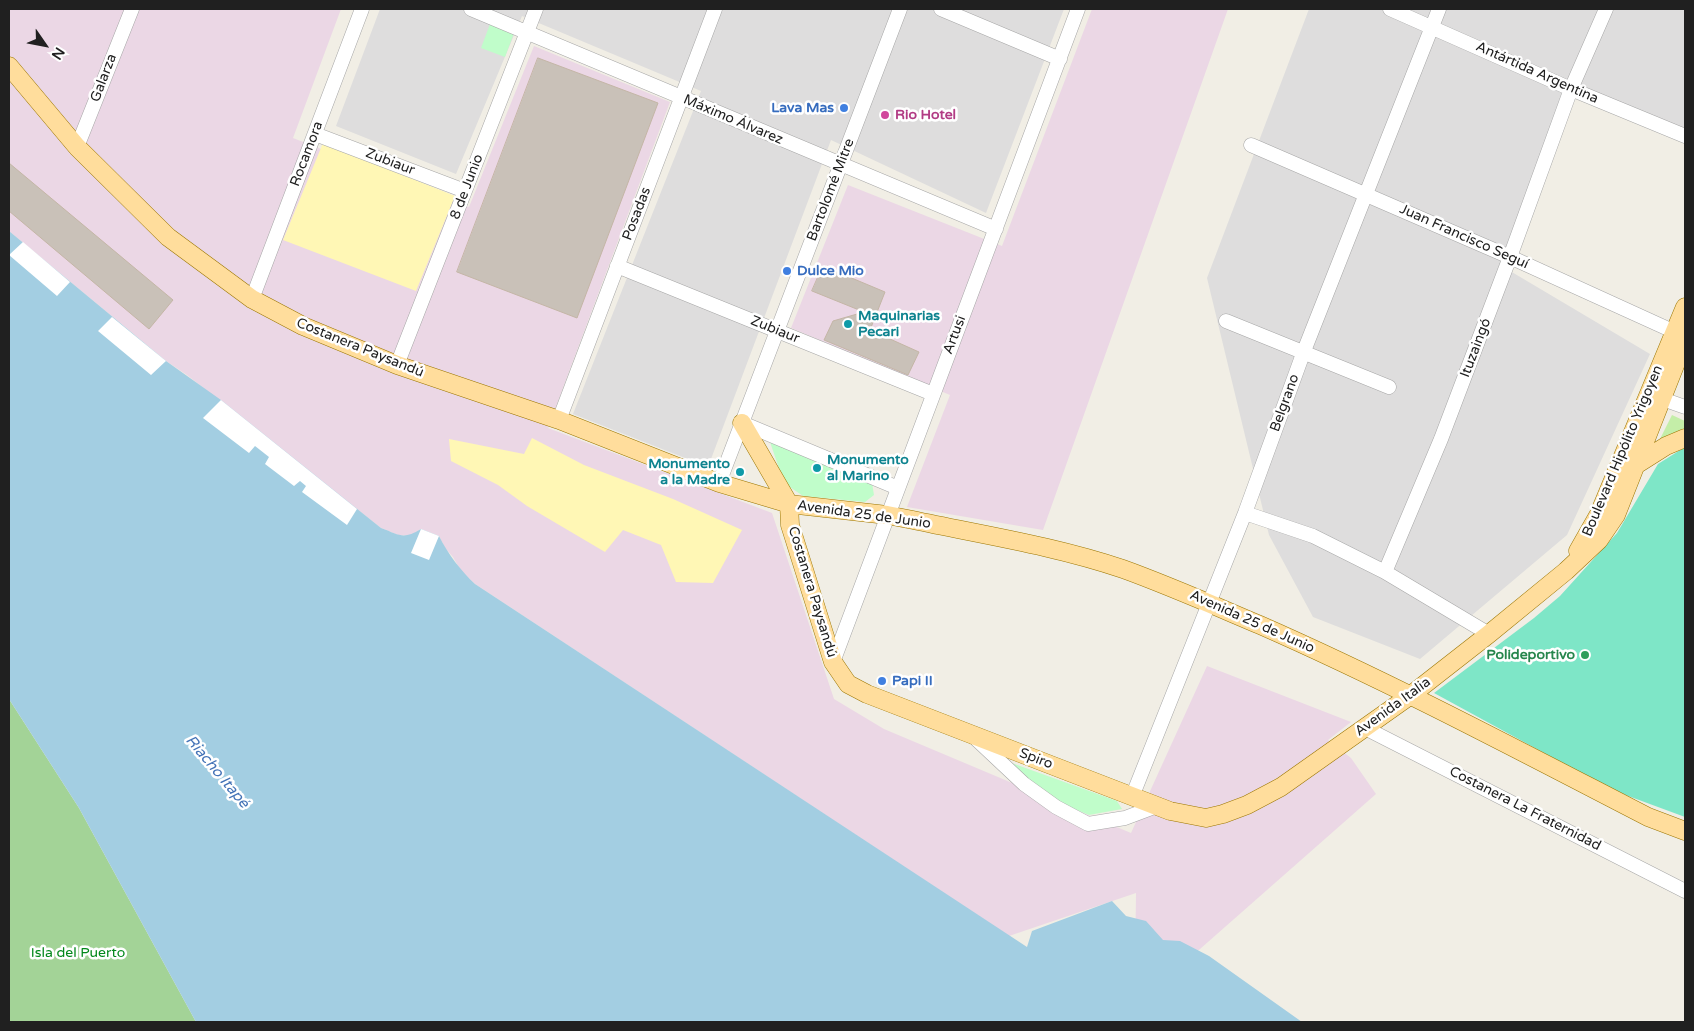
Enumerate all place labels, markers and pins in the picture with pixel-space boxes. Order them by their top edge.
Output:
place label: Lava Mas [771,100,834,116]
marker: Lava Mas [838,102,850,114]
place label: Rio Hotel [895,107,956,123]
marker: Rio Hotel [879,109,891,121]
place label: Dulce Mio [797,263,864,279]
marker: Dulce Mio [781,265,793,277]
place label: Maquinarias Pecari [858,308,940,341]
marker: Maquinarias Pecari [842,318,854,330]
place label: Monumento al Marino [827,452,909,484]
place label: Monumento a la Madre [648,456,730,488]
marker: Monumento al Marino [811,462,823,474]
marker: Monumento a la Madre [734,466,746,478]
place label: Polideportivo [1486,647,1575,663]
marker: Polideportivo [1579,649,1591,661]
place label: Papi II [892,673,933,689]
marker: Papi II [876,675,888,687]

